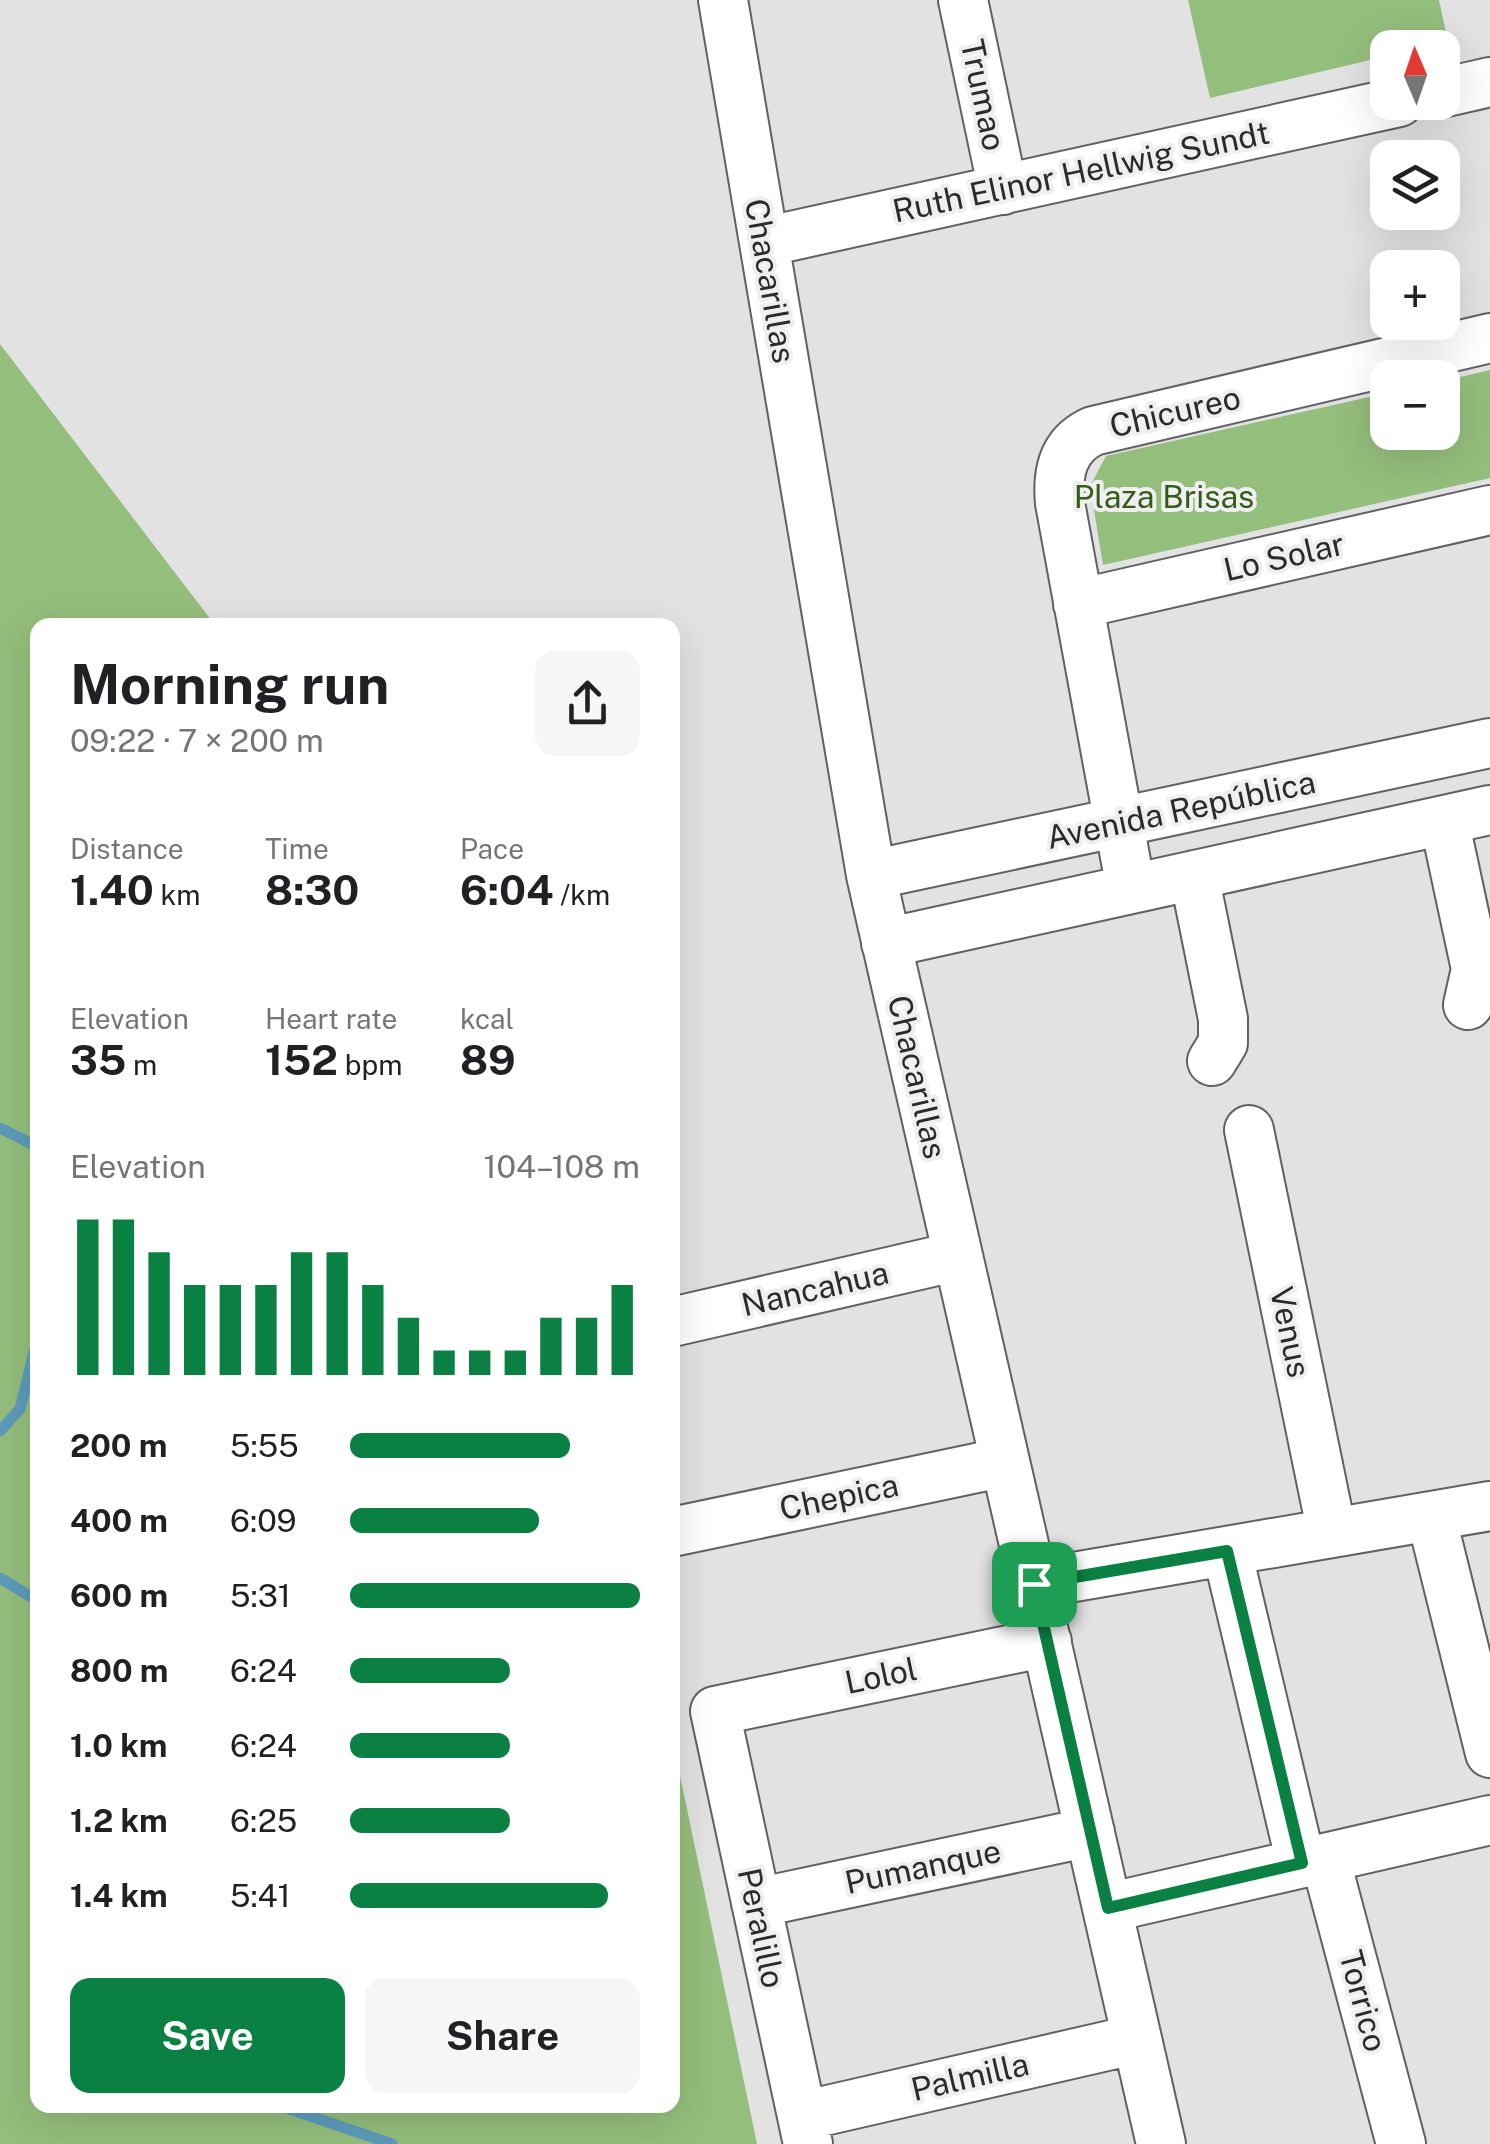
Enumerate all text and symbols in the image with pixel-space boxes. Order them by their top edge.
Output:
north arrow [1370,30,1460,120]
map controls [1370,30,1460,450]
street label: Trumao [954,36,1013,154]
street label: Ruth Elinor Hellwig Sundt [889,113,1273,230]
button: layers [1370,140,1460,230]
street label: Chacarillas [738,196,803,366]
button: + [1370,250,1460,340]
button: − [1370,360,1460,450]
street label: Chicureo [1106,379,1244,444]
park label: Plaza Brisas [1074,478,1254,515]
street label: Lo Solar [1220,525,1348,588]
button: share [535,651,640,756]
text: Morning run [70,652,389,716]
text: 09:22 · 7 × 200 m [70,722,324,759]
street label: Avenida República [1043,763,1319,856]
text: Distance [70,832,184,865]
text: Time [265,832,329,865]
text: Pace [460,832,524,865]
text: 1.40 [70,865,154,914]
text: 8:30 [265,865,359,914]
text: 6:04 [460,865,554,914]
text: km [154,878,201,911]
text: /km [554,878,610,911]
street label: Chacarillas [881,992,954,1162]
text: Elevation [70,1002,189,1035]
text: Heart rate [265,1002,397,1035]
text: kcal [460,1002,514,1035]
text: 35 [70,1035,126,1084]
text: 152 [265,1035,338,1084]
text: 89 [460,1035,516,1084]
text: m [126,1048,157,1081]
text: bpm [338,1048,402,1081]
text: Elevation [70,1148,206,1185]
text: 104–108 m [483,1148,640,1185]
street label: Nancahua [738,1254,892,1323]
street label: Venus [1263,1283,1318,1380]
text: 200 m [70,1427,167,1464]
text: 5:55 [230,1427,299,1464]
street label: Chepica [776,1466,902,1527]
text: 400 m [70,1502,168,1539]
text: 6:09 [230,1502,297,1539]
pin [992,1542,1077,1627]
icon: arrive [1007,1557,1062,1612]
text: 600 m [70,1577,168,1614]
text: 5:31 [230,1577,291,1614]
street label: Lolol [842,1650,920,1701]
text: 800 m [70,1652,168,1689]
text: 6:24 [230,1652,297,1689]
text: 1.0 km [70,1727,167,1764]
text: 6:24 [230,1727,297,1764]
text: 1.2 km [70,1802,168,1839]
text: 6:25 [230,1802,297,1839]
street label: Pumanque [841,1832,1004,1901]
street label: Peralillo [731,1865,792,1991]
text: 1.4 km [70,1877,168,1914]
text: 5:41 [230,1877,291,1914]
street label: Torrico [1332,1946,1395,2056]
button: Save [70,1978,345,2093]
button: Share [365,1978,640,2093]
street label: Palmilla [907,2045,1032,2108]

